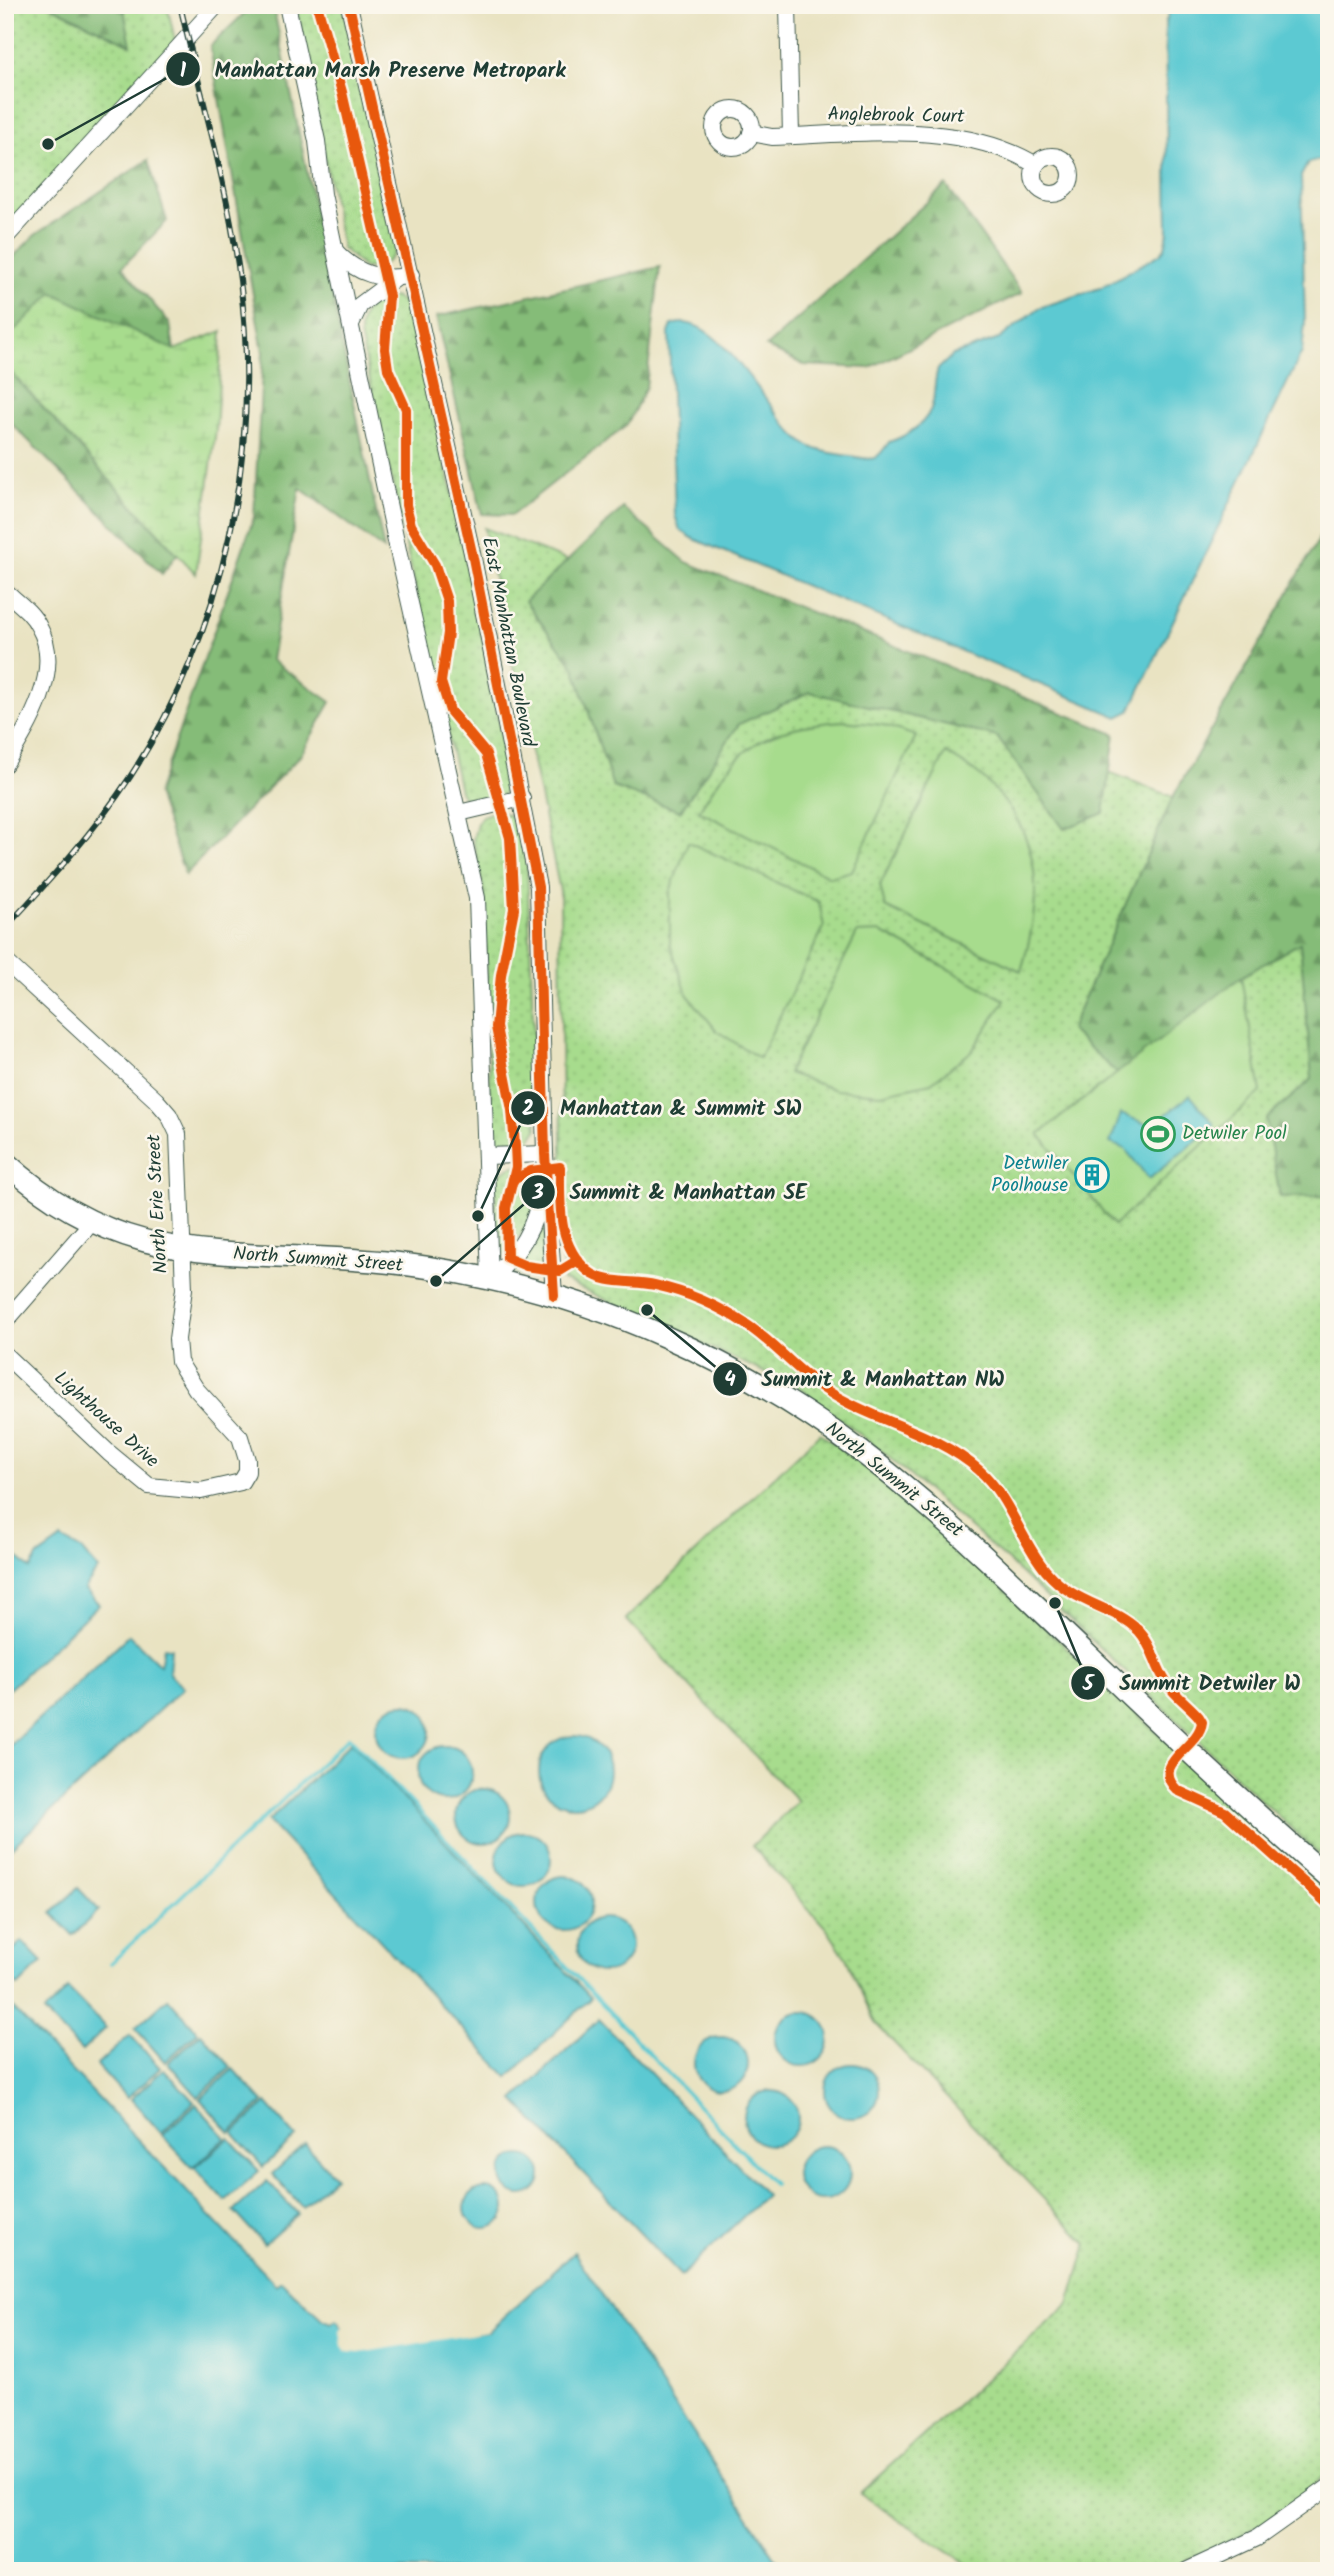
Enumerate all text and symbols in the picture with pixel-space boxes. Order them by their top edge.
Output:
callout: Manhattan Marsh Preserve Metropark [165,48,579,90]
text: 1 [180,55,187,88]
text: Manhattan Marsh Preserve Metropark [215,55,566,88]
street label: Anglebrook Court [827,100,965,132]
street label: East Manhattan Boulevard [473,534,543,750]
callout: Manhattan & Summit SW [511,1087,816,1129]
text: 2 [522,1093,534,1126]
text: Manhattan & Summit SW [560,1093,802,1126]
sports icon: Detwiler Pool [1139,1115,1177,1153]
place label: Detwiler Pool [1182,1119,1287,1149]
street label: North Erie Street [139,1133,177,1274]
place label: Detwiler Poolhouse [991,1149,1070,1201]
building icon: Detwiler Poolhouse [1073,1156,1111,1194]
callout: Summit & Manhattan SE [521,1171,821,1213]
text: 3 [531,1177,544,1210]
text: Summit & Manhattan SE [569,1177,808,1210]
street label: North Summit Street [232,1239,405,1281]
callout: Summit & Manhattan NW [712,1358,1019,1400]
street label: Lighthouse Drive [46,1364,166,1476]
text: 4 [724,1364,736,1397]
text: Summit & Manhattan NW [761,1364,1005,1397]
street label: North Summit Street [818,1415,970,1546]
callout: Summit Detwiler W [1070,1662,1315,1704]
text: 5 [1082,1668,1096,1701]
text: Summit Detwiler W [1119,1668,1301,1701]

